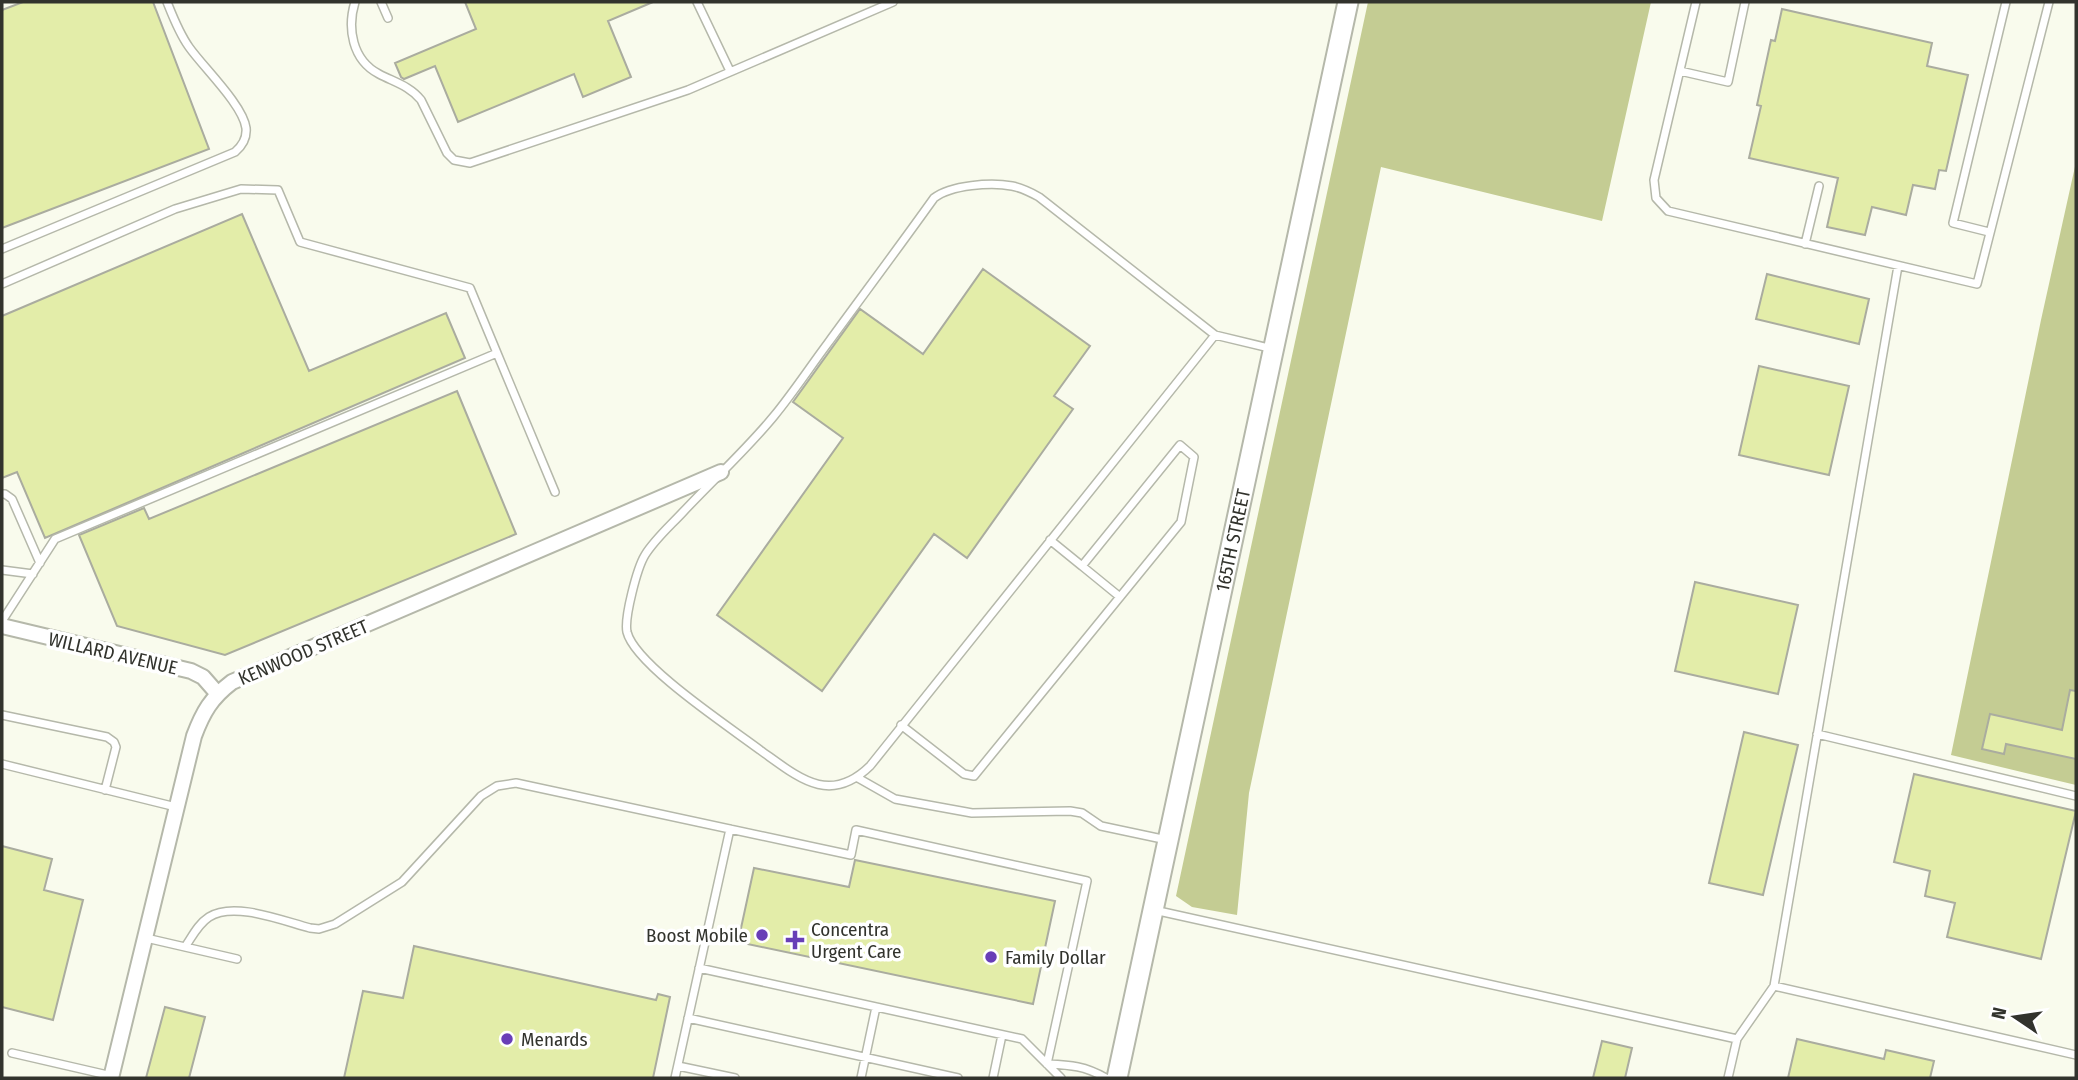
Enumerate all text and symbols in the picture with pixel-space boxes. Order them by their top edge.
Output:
street label: 165TH STREET [1211,487,1255,594]
street label: KENWOOD STREET [235,615,372,690]
street label: WILLARD AVENUE [46,627,180,680]
place label: Concentra Urgent Care [811,918,902,963]
place label: Boost Mobile [646,924,748,947]
marker: Boost Mobile [754,927,770,943]
marker: Concentra Urgent Care [785,930,805,950]
place label: Family Dollar [1005,946,1106,969]
marker: Family Dollar [983,949,999,965]
north arrow [1980,982,2050,1052]
text: N [1986,1005,2011,1021]
place label: Menards [521,1028,588,1051]
marker: Menards [499,1031,515,1047]

